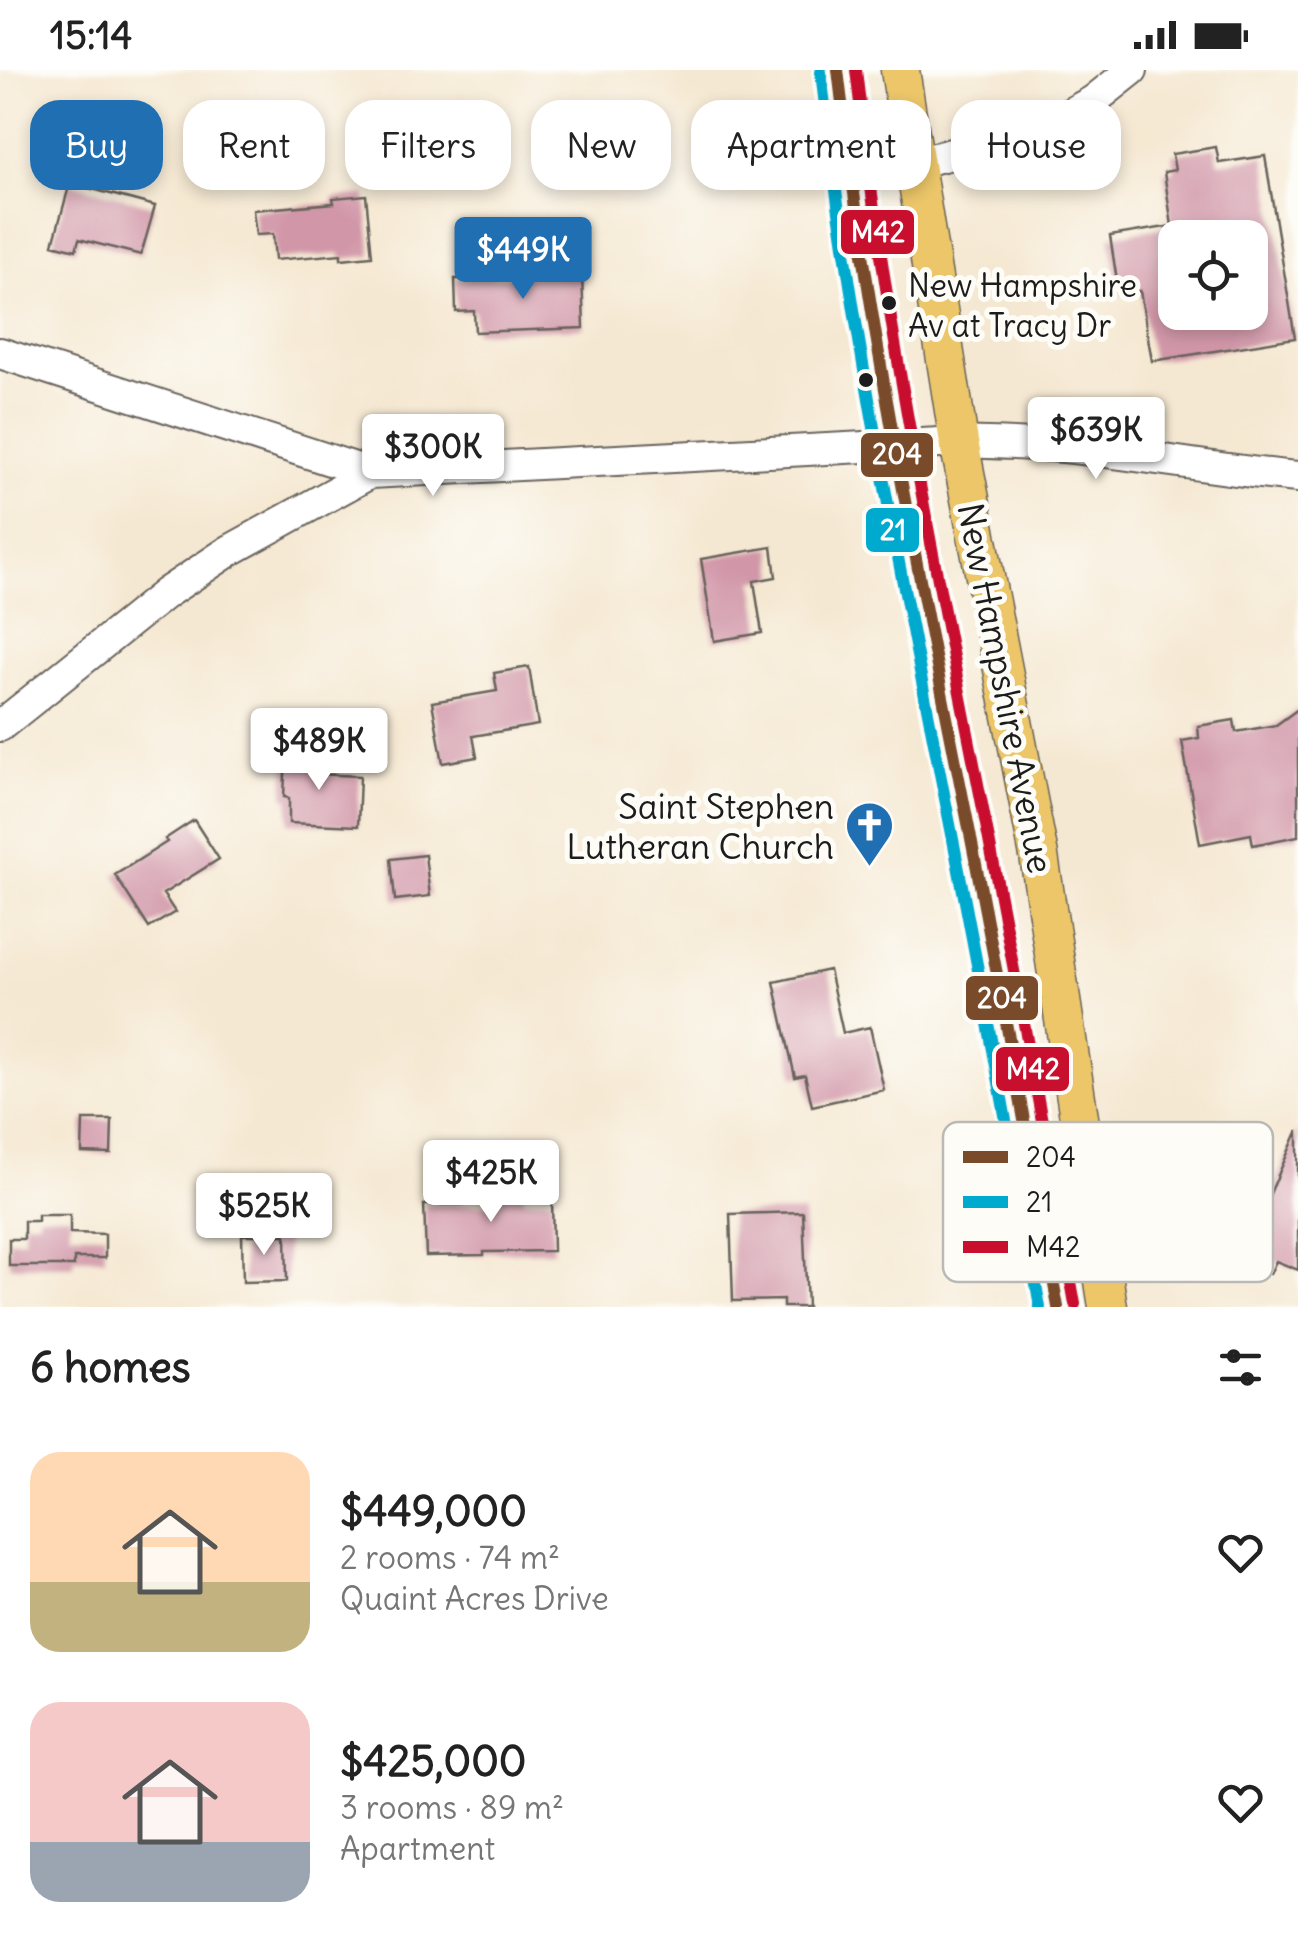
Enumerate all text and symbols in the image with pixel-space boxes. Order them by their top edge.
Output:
text: 15:14 [50,12,133,59]
chip: Buy [30,100,163,190]
chip: Rent [183,100,325,190]
chip: Filters [345,100,511,190]
chip: New [531,100,671,190]
chip: Apartment [691,100,931,190]
chip: House [951,100,1121,190]
line badge: M42 [839,208,916,256]
text: M42 [851,214,905,250]
pin: $449K [453,217,593,302]
map controls [1158,220,1268,330]
button: locate [1158,220,1268,330]
text: $449K [477,229,569,270]
place label: New Hampshire Av at Tracy Dr [908,265,1137,346]
marker: New Hampshire Av at Tracy Dr [879,293,899,313]
unlabelled marker [856,370,876,390]
pin: $639K [1026,397,1166,482]
text: $639K [1050,409,1142,450]
pin: $300K [363,414,503,499]
text: $300K [384,426,482,467]
line badge: 204 [859,431,935,479]
text: 204 [872,436,922,472]
street label: New Hampshire Avenue [949,499,1063,877]
line badge: 21 [864,506,921,554]
text: 21 [880,512,906,548]
pin: $489K [249,708,389,793]
text: $489K [273,720,365,761]
place label: Saint Stephen Lutheran Church [566,784,834,868]
church icon: Saint Stephen Lutheran Church [843,800,895,868]
line badge: 204 [964,974,1040,1022]
text: 204 [977,980,1027,1016]
line badge: M42 [994,1045,1071,1093]
text: M42 [1006,1051,1060,1087]
legend [943,1122,1273,1282]
text: 204 [1026,1139,1076,1175]
pin: $425K [421,1140,561,1225]
text: $425K [445,1152,537,1193]
pin: $525K [194,1173,334,1258]
text: 21 [1026,1184,1052,1220]
text: $525K [218,1185,310,1226]
text: M42 [1026,1229,1080,1265]
icon: filters [1213,1340,1268,1395]
text: 6 homes [30,1341,191,1393]
text: $449,000 [340,1485,527,1537]
icon: home [110,1492,230,1612]
icon: heart [1213,1525,1268,1580]
text: 2 rooms · 74 m² [340,1537,560,1578]
text: Quaint Acres Drive [340,1578,609,1619]
text: $425,000 [340,1735,526,1787]
icon: home [110,1742,230,1862]
icon: heart [1213,1775,1268,1830]
text: 3 rooms · 89 m² [340,1787,564,1828]
text: Apartment [340,1828,495,1869]

